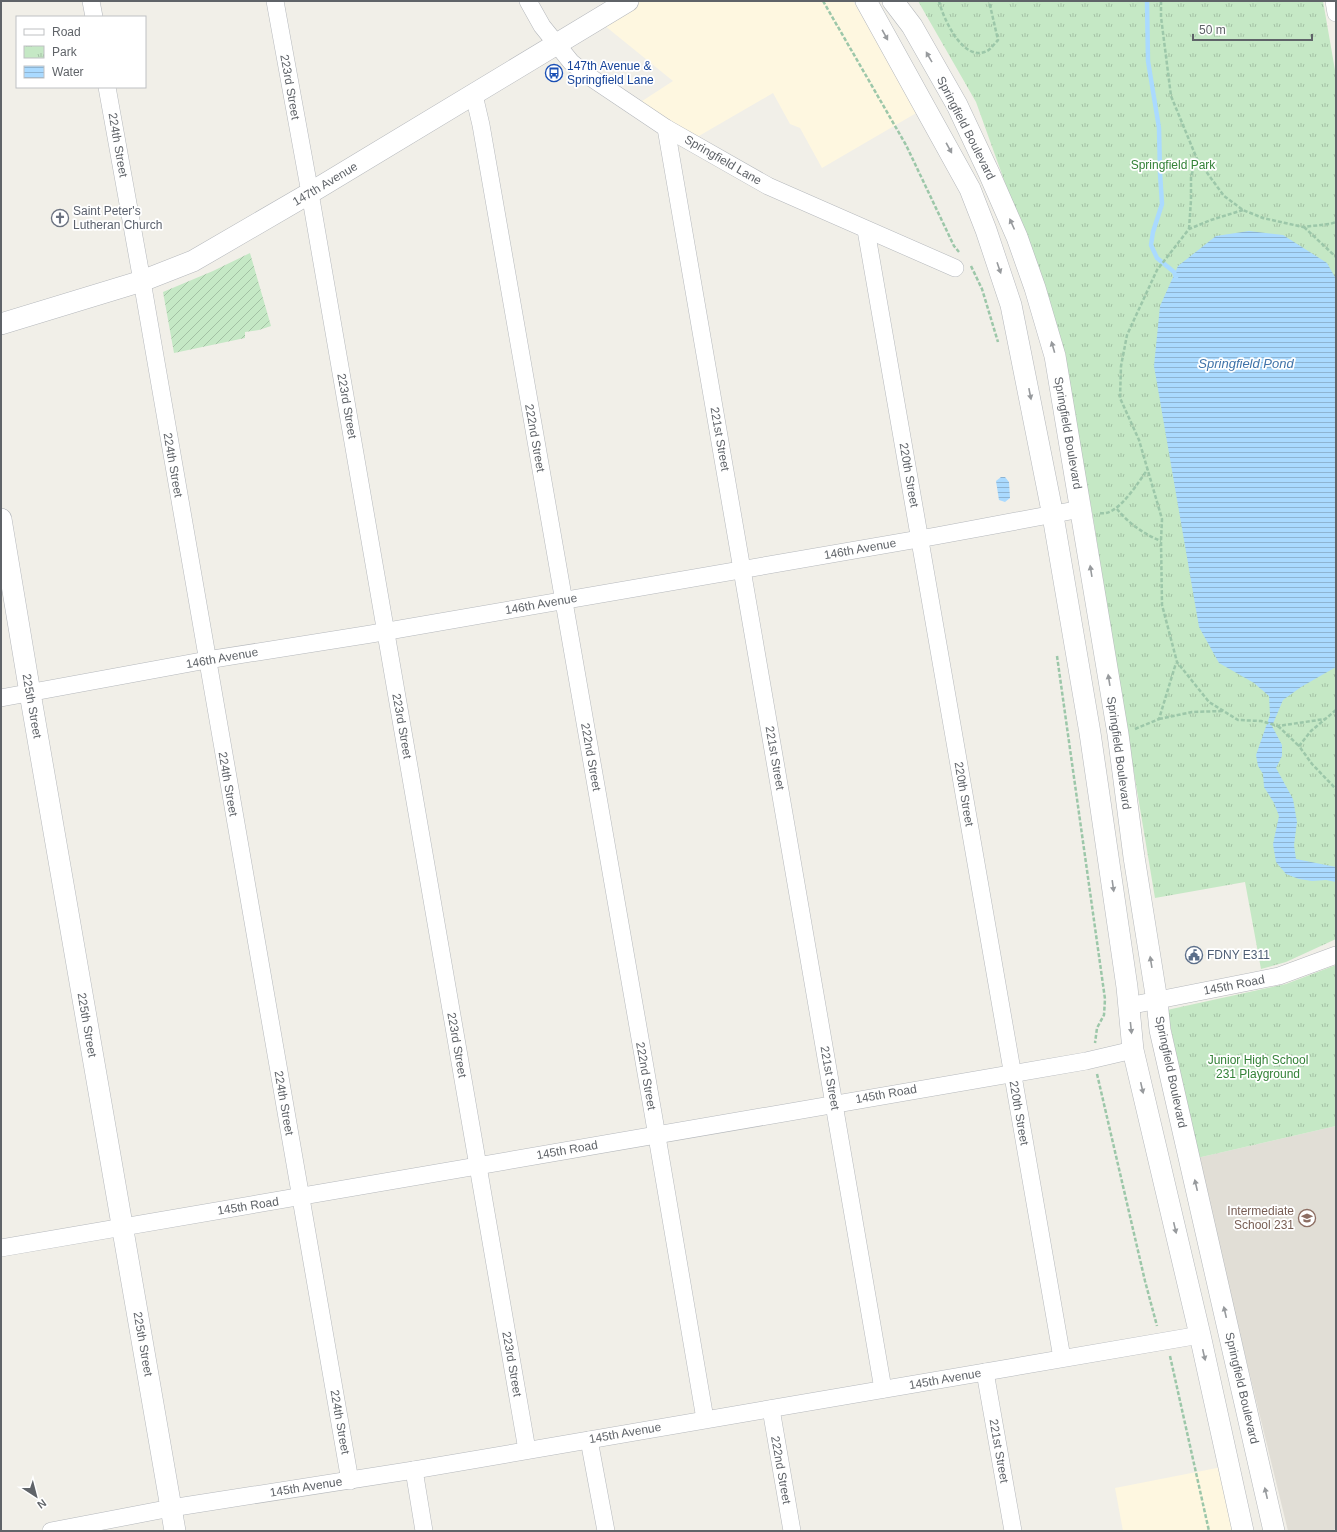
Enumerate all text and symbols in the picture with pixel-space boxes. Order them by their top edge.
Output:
legend [16,16,146,88]
scale bar [1193,16,1312,42]
text: 50 m [1199,23,1226,37]
text: Road [52,25,81,39]
one-way arrow [882,29,889,41]
text: Park [52,45,78,59]
one-way arrow [926,51,933,63]
street label: 223rd Street [277,53,303,121]
place label: 147th Avenue & Springfield Lane [567,59,654,87]
bus stop icon: 147th Avenue & Springfield Lane [544,63,564,83]
text: Water [52,65,84,79]
street label: Springfield Boulevard [934,74,998,182]
street label: 224th Street [105,112,131,179]
street label: Springfield Lane [682,132,764,188]
one-way arrow [945,143,952,154]
park label: Springfield Park [1131,158,1216,172]
street label: 147th Avenue [290,159,360,209]
place label: Saint Peter's Lutheran Church [73,204,162,232]
church icon: Saint Peter's Lutheran Church [50,208,70,228]
one-way arrow [1008,217,1014,229]
one-way arrow [997,262,1003,274]
one-way arrow [1049,341,1055,353]
water label: Springfield Pond [1198,356,1294,371]
street label: 223rd Street [334,372,360,440]
street label: Springfield Boulevard [1051,376,1085,490]
one-way arrow [1027,388,1033,400]
street label: 222nd Street [522,403,548,474]
street label: 221st Street [707,406,733,473]
street label: 224th Street [160,432,186,499]
street label: 220th Street [896,442,922,509]
street label: 146th Avenue [823,536,898,562]
one-way arrow [1088,564,1094,577]
street label: 146th Avenue [504,591,579,617]
street label: 146th Avenue [185,645,260,671]
street label: 225th Street [19,673,45,740]
one-way arrow [1106,674,1112,686]
street label: 223rd Street [389,692,415,760]
street label: Springfield Boulevard [1104,696,1134,810]
street label: 222nd Street [578,722,604,793]
street label: 221st Street [762,725,788,792]
street label: 224th Street [215,751,241,818]
street label: 220th Street [951,761,977,828]
one-way arrow [1110,880,1116,892]
public building icon: FDNY E311 [1184,945,1204,965]
place label: FDNY E311 [1207,948,1270,962]
one-way arrow [1148,956,1154,968]
street label: 145th Road [1202,972,1266,998]
street label: 225th Street [74,992,100,1059]
street label: 223rd Street [444,1011,470,1079]
street label: Springfield Boulevard [1152,1015,1190,1129]
one-way arrow [1127,1022,1134,1034]
street label: 222nd Street [633,1041,659,1112]
street label: 221st Street [817,1045,843,1112]
park label: Junior High School 231 Playground [1208,1053,1308,1081]
street label: 224th Street [271,1070,297,1137]
street label: 220th Street [1006,1080,1032,1147]
street label: 145th Road [854,1082,918,1106]
one-way arrow [1139,1082,1145,1094]
street label: 145th Road [535,1138,599,1162]
one-way arrow [1192,1179,1198,1191]
street label: 145th Road [216,1194,280,1218]
place label: Intermediate School 231 [1227,1204,1294,1232]
school or university icon: Intermediate School 231 [1297,1208,1317,1228]
one-way arrow [1172,1222,1178,1235]
one-way arrow [1222,1305,1228,1317]
street label: 225th Street [130,1311,156,1378]
street label: 223rd Street [499,1330,525,1398]
street label: Springfield Boulevard [1222,1331,1262,1445]
one-way arrow [1202,1349,1208,1361]
street label: 145th Avenue [908,1366,983,1392]
street label: 224th Street [327,1389,353,1456]
street label: 221st Street [986,1418,1012,1485]
street label: 145th Avenue [588,1420,663,1446]
street label: 222nd Street [768,1435,794,1506]
street label: 145th Avenue [269,1474,344,1500]
north arrow [16,1476,56,1516]
one-way arrow [1262,1487,1268,1499]
text: N [35,1497,49,1511]

